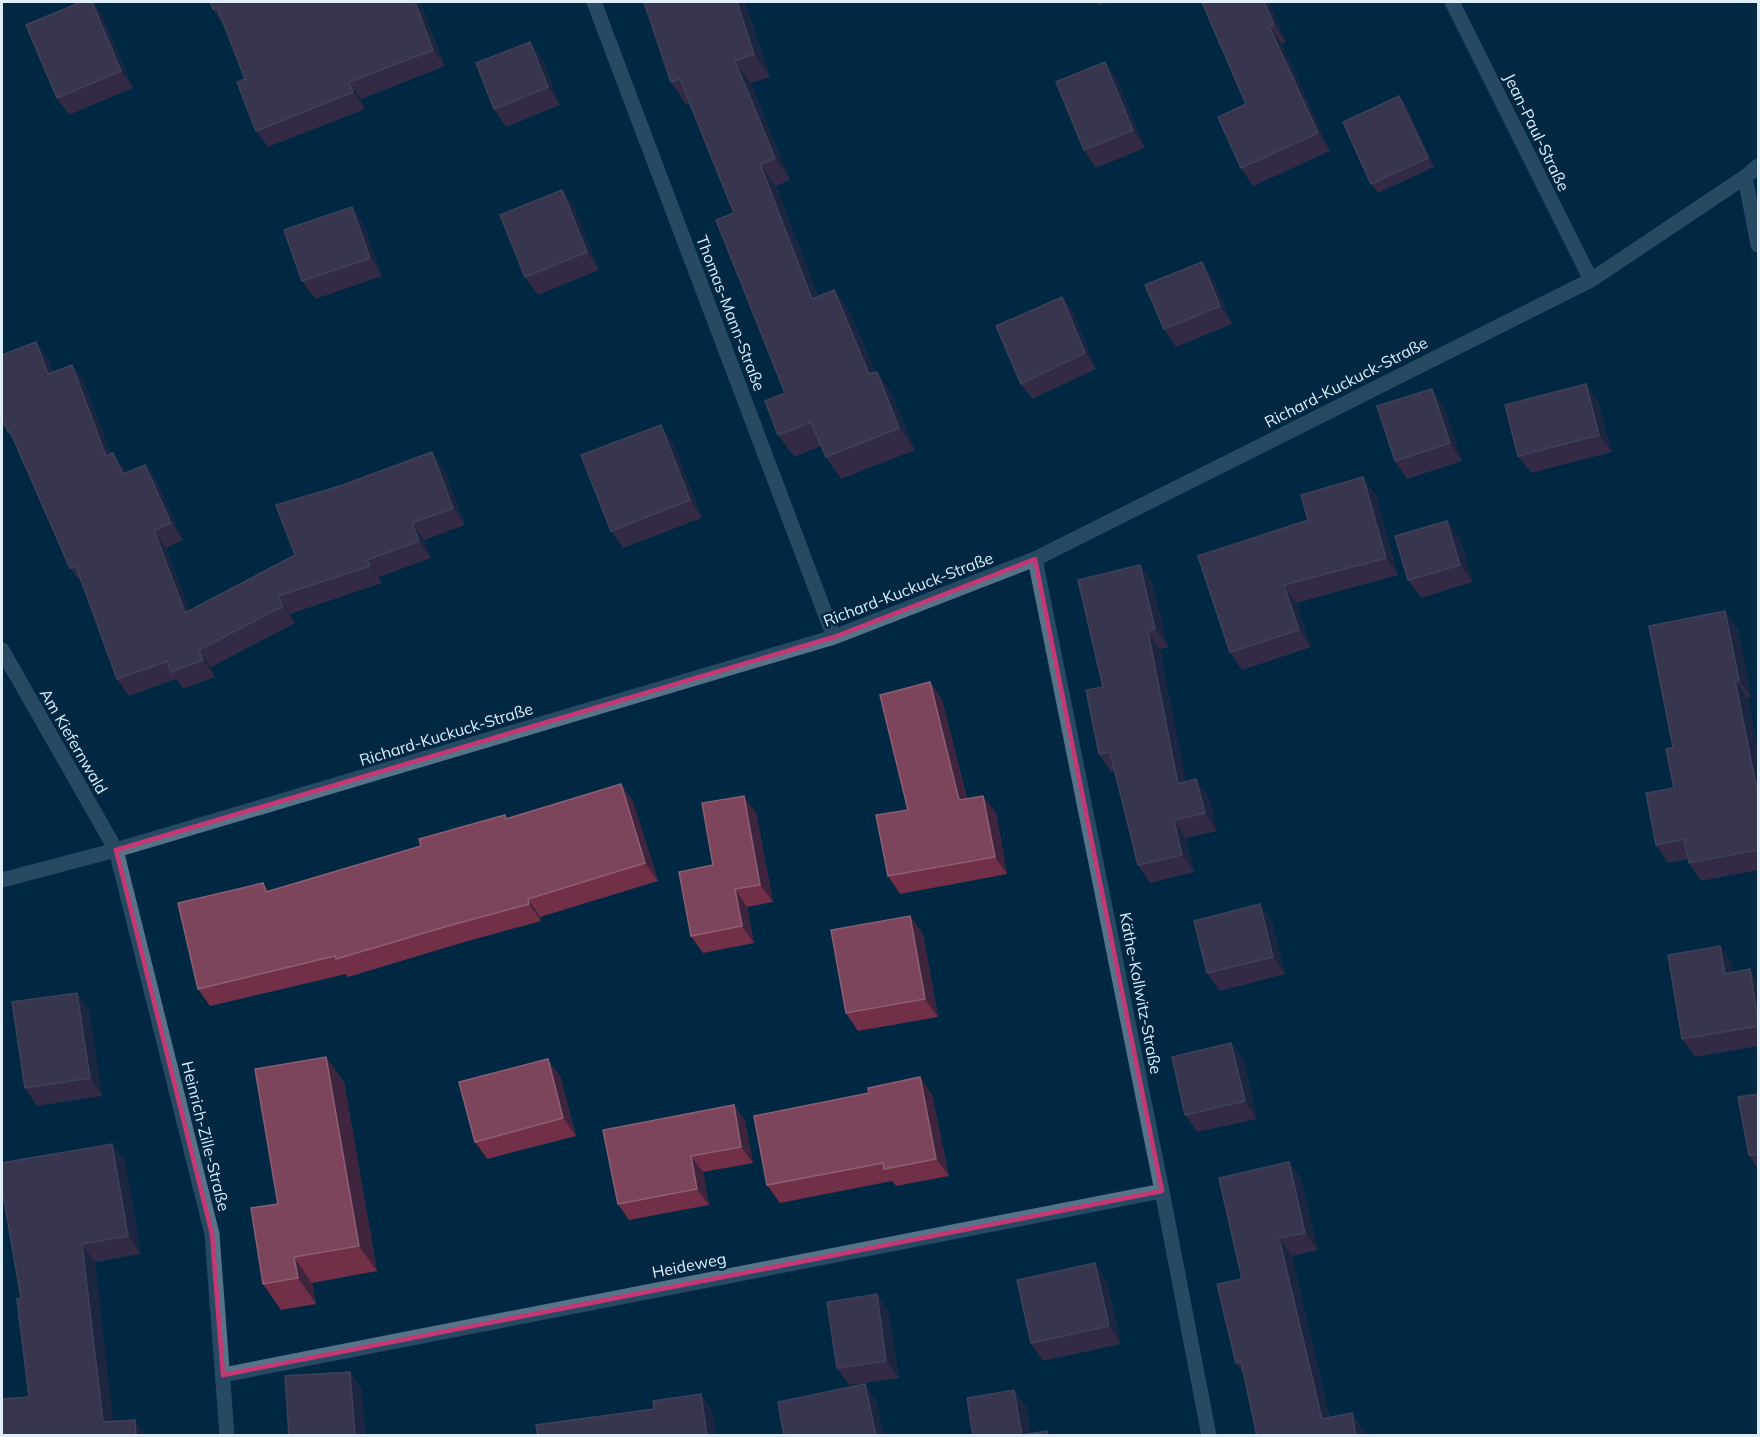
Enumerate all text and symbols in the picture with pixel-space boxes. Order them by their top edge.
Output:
street label: Jean-Paul-Straße [1500,70,1574,194]
street label: Thomas-Mann-Straße [692,232,770,394]
street label: Richard-Kuckuck-Straße [1261,332,1431,432]
street label: Richard-Kuckuck-Straße [820,547,996,631]
street label: Am Kiefernwald [36,685,112,797]
street label: Richard-Kuckuck-Straße [357,698,535,770]
street label: Käthe-Kollwitz-Straße [1115,910,1167,1076]
street label: Heinrich-Zille-Straße [178,1059,234,1213]
street label: Heideweg [650,1248,728,1282]

